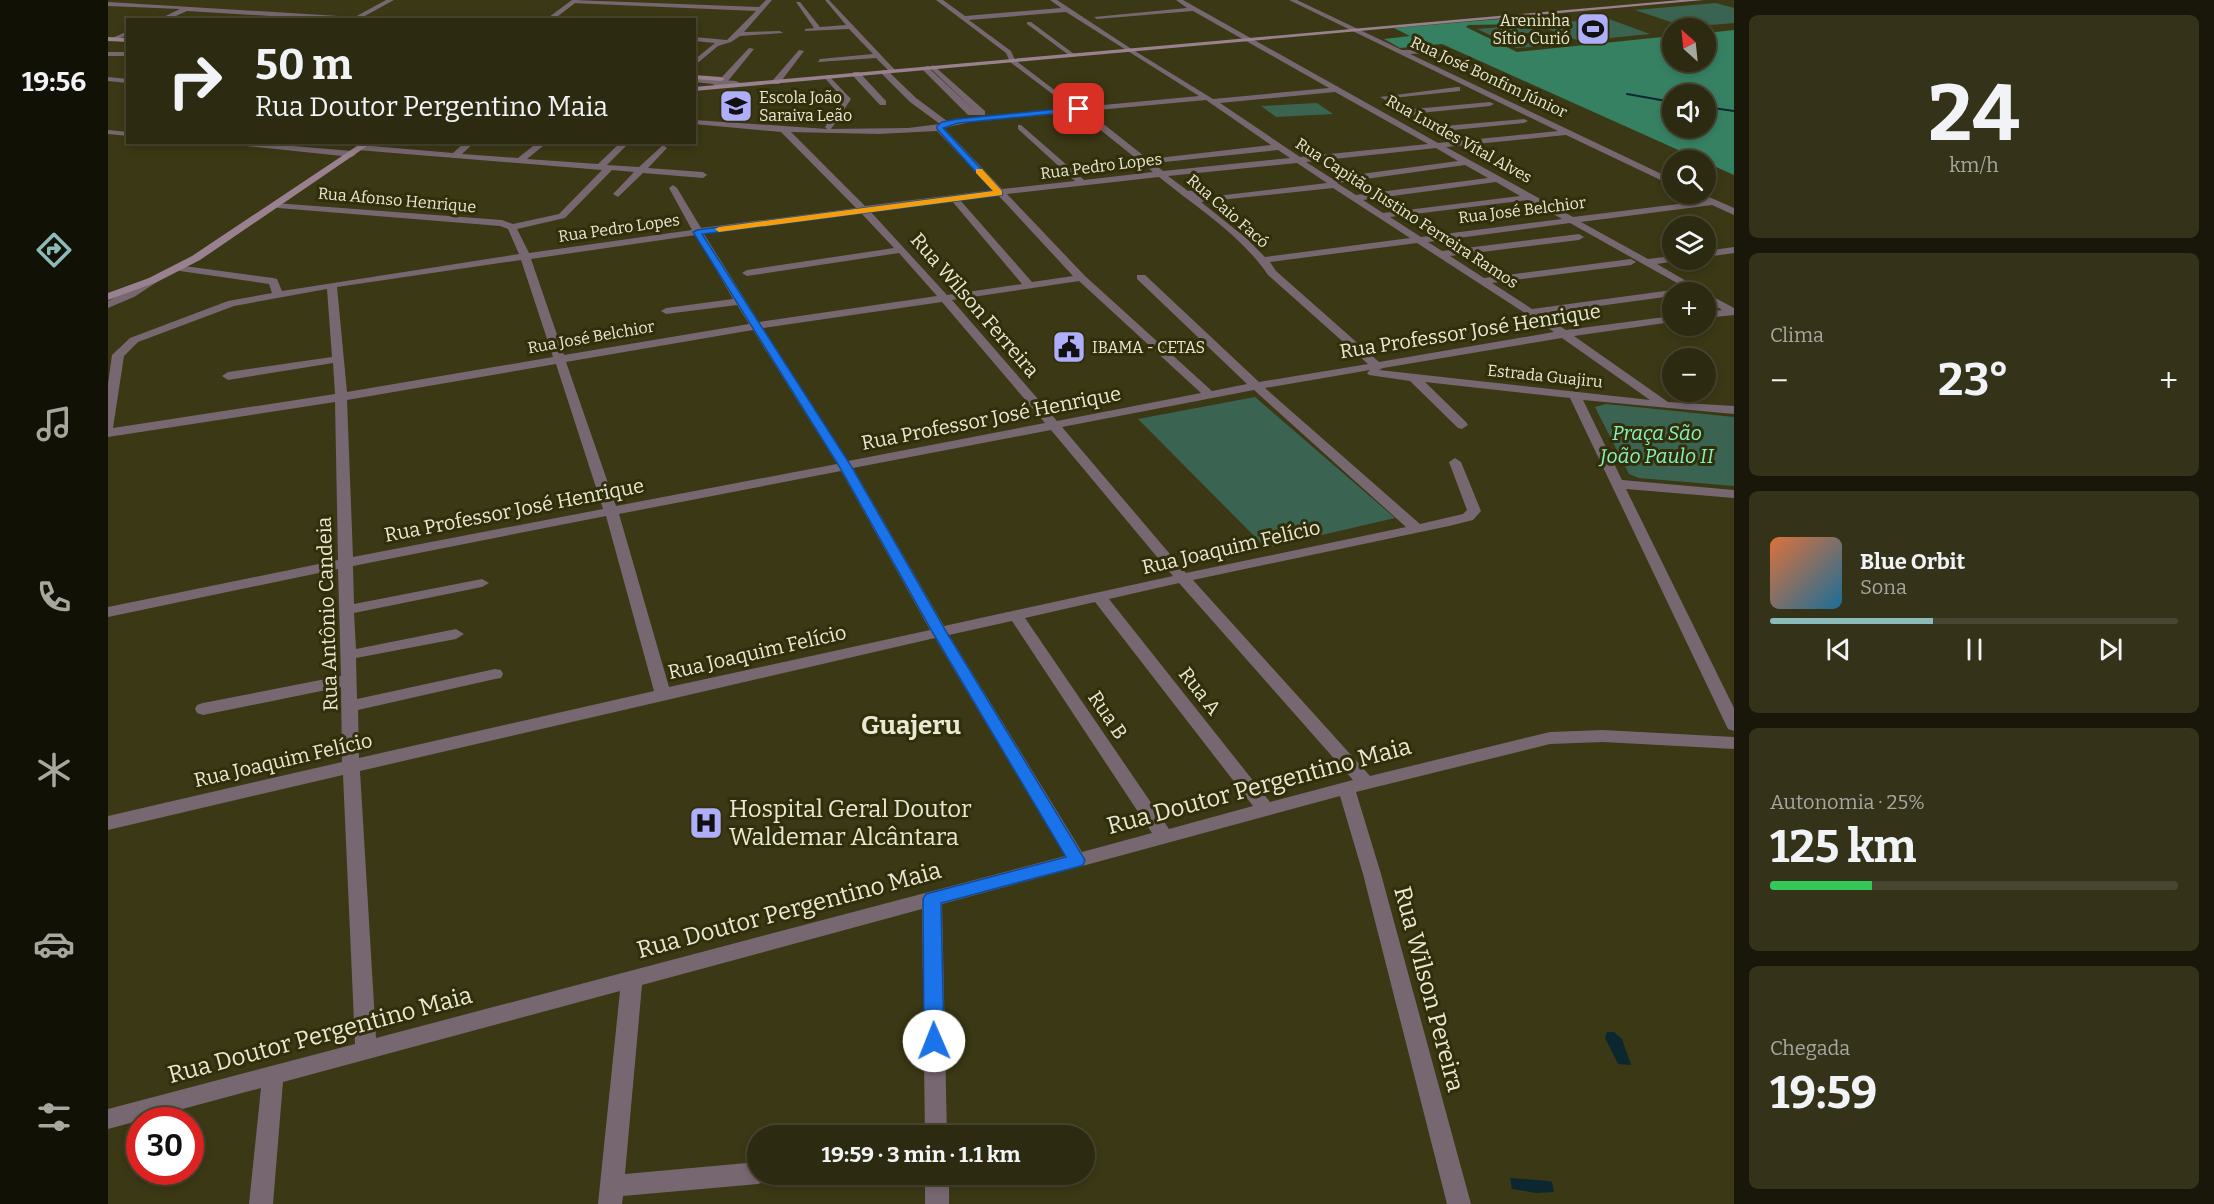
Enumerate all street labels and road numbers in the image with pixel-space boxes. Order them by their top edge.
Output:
street label: Rua José Bonfim Júnior [1408,32,1570,122]
street label: Rua Lurdes Vítal Alves [1383,91,1535,187]
street label: Rua Capitão Justino Ferreira Ramos [1292,134,1522,292]
street label: Rua Pedro Lopes [1039,149,1163,183]
street label: Rua Caio Facó [1183,170,1273,252]
street label: Rua Afonso Henrique [317,184,477,216]
street label: Rua José Belchior [1457,193,1587,227]
street label: Rua Pedro Lopes [557,210,681,246]
street label: Rua Wilson Ferreira [906,228,1044,382]
street label: Rua Professor José Henrique [1338,299,1602,363]
street label: Rua José Belchior [526,316,656,358]
street label: Estrada Guajiru [1486,360,1604,392]
street label: Rua Professor José Henrique [859,381,1123,455]
street label: Rua Professor José Henrique [382,473,646,547]
street label: Rua Joaquim Felício [1139,515,1323,579]
street label: Rua Antônio Candeia [312,516,342,712]
street label: Rua Joaquim Felício [665,620,849,684]
street label: Rua A [1174,662,1227,720]
street label: Rua B [1083,686,1133,744]
street label: Rua Joaquim Felício [191,728,375,792]
street label: Rua Doutor Pergentino Maia [1104,732,1414,840]
street label: Rua Doutor Pergentino Maia [634,856,944,964]
street label: Rua Wilson Pereira [1388,883,1470,1095]
street label: Rua Doutor Pergentino Maia [165,981,475,1089]

